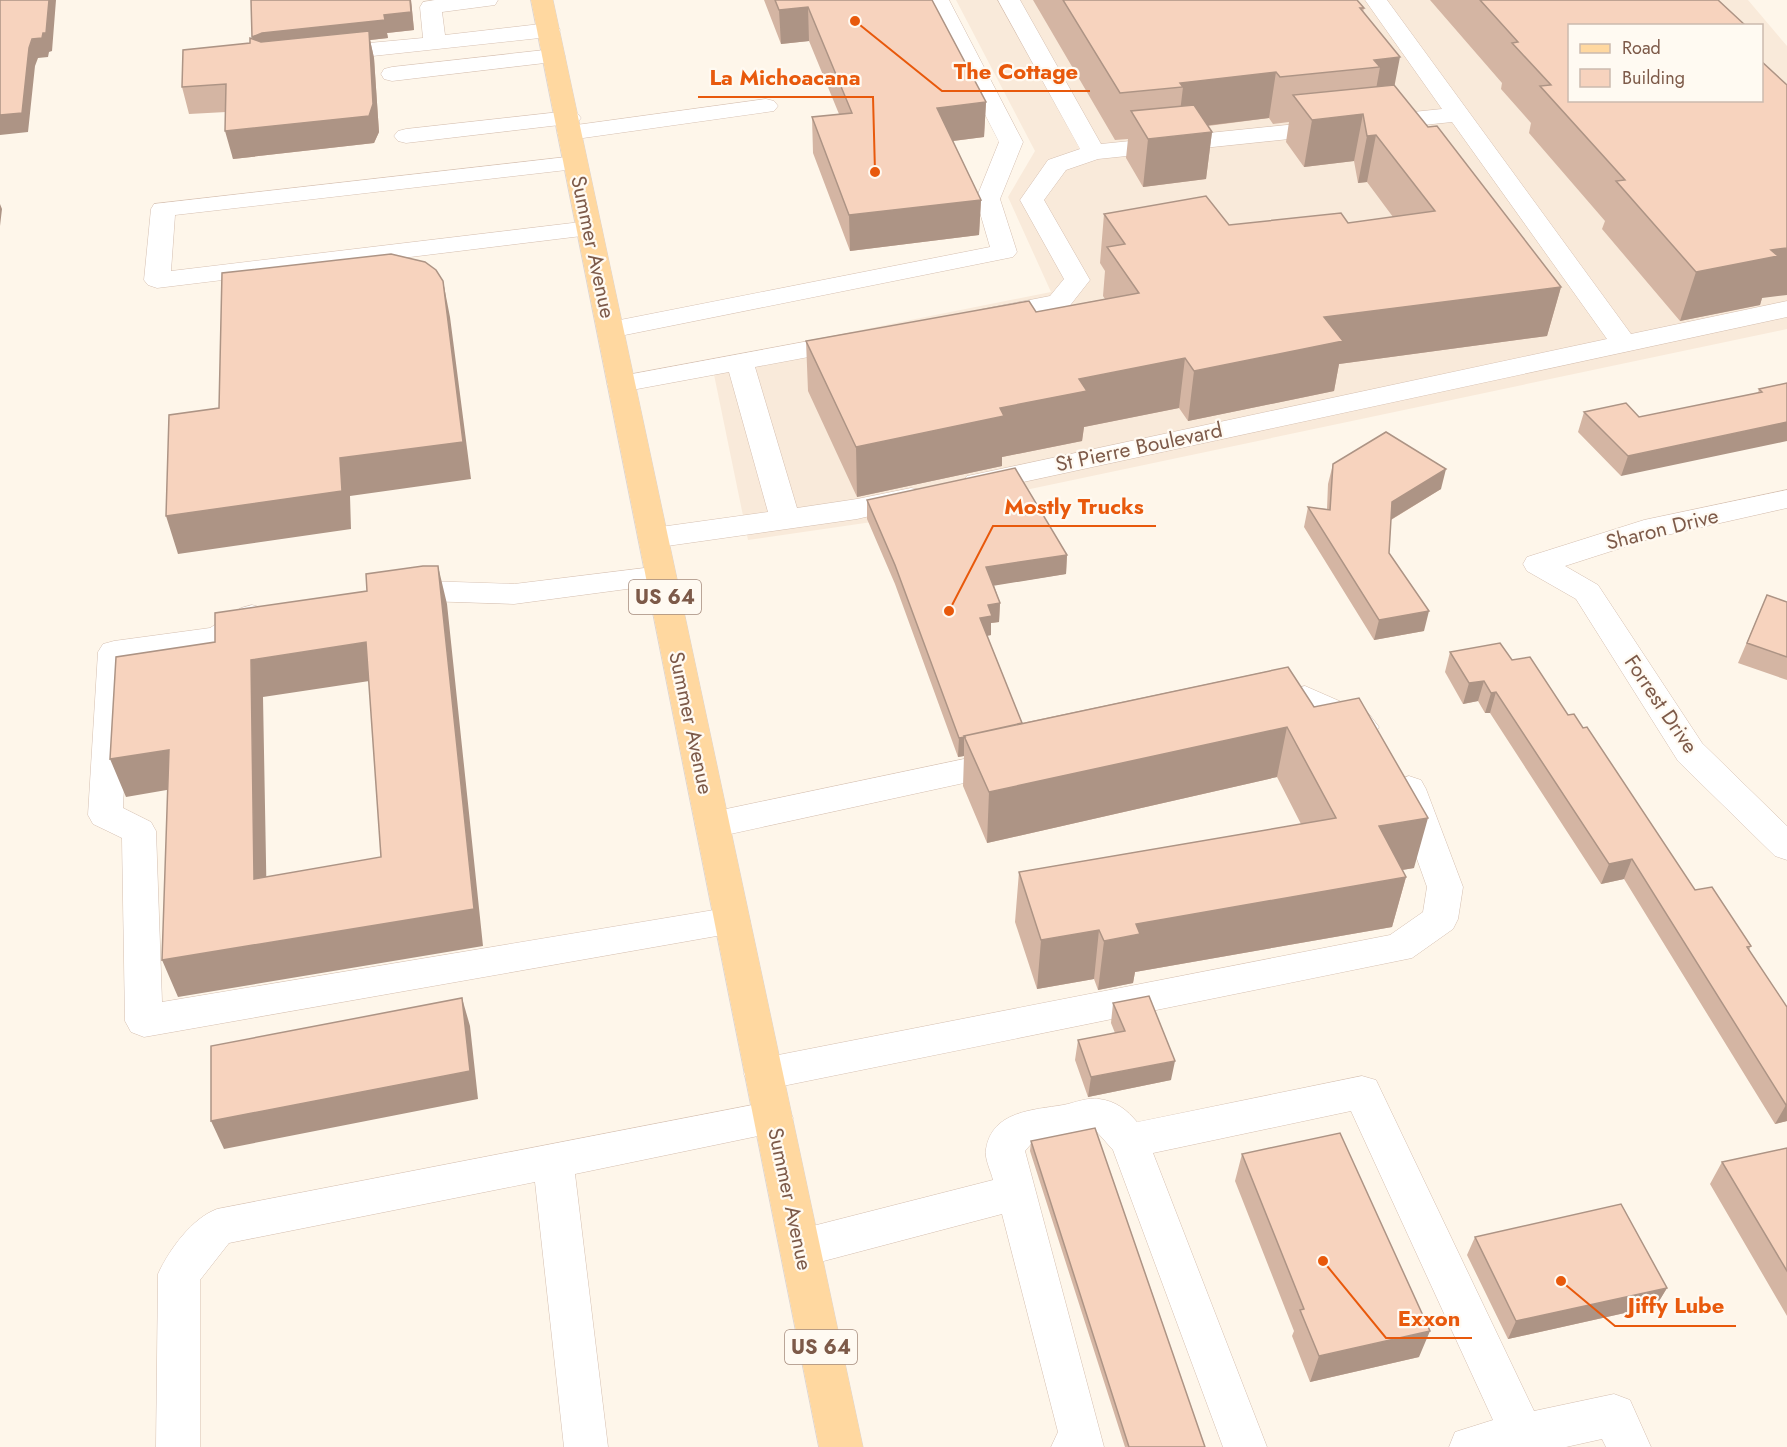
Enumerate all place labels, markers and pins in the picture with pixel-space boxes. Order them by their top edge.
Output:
callout: The Cottage [942,51,1090,91]
callout: La Michoacana [698,57,873,97]
callout: Mostly Trucks [993,486,1156,526]
callout: Jiffy Lube [1615,1286,1736,1326]
callout: Exxon [1386,1298,1472,1338]

